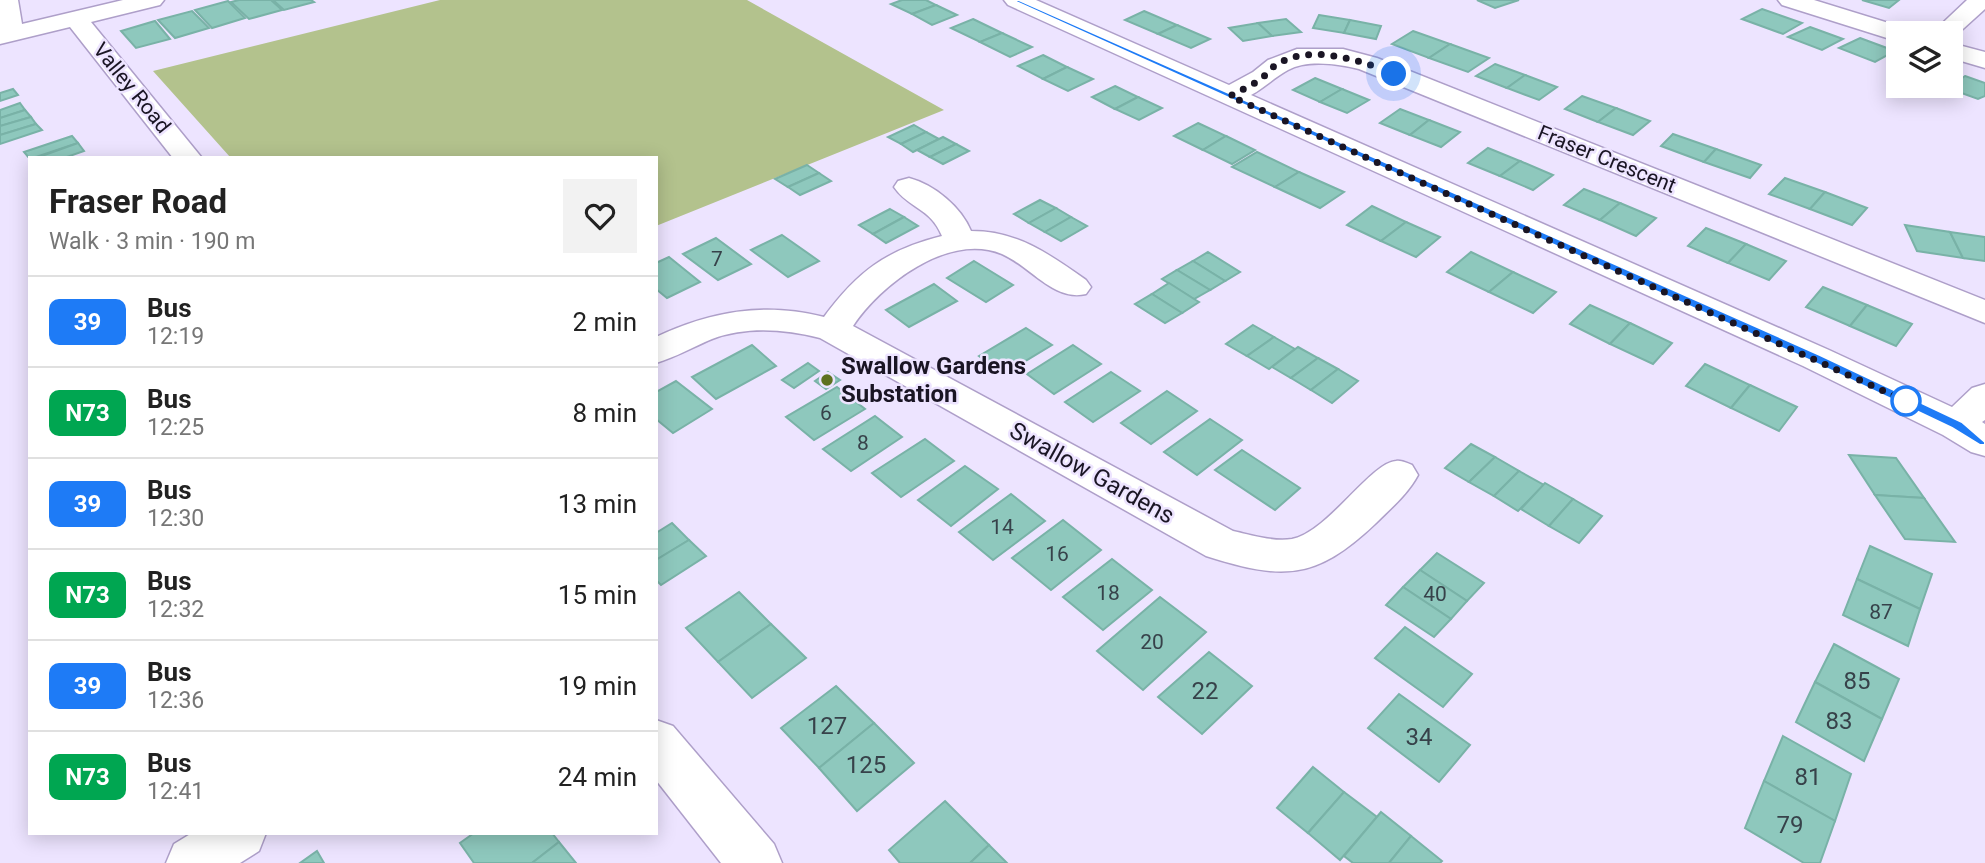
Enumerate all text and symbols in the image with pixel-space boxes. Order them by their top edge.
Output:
map controls [1886,21,1963,98]
button: layers [1886,21,1963,98]
street label: Valley Road [88,38,176,138]
your location [1376,56,1411,91]
street label: Fraser Crescent [1534,120,1680,198]
button: heart [563,179,637,253]
text: Fraser Road [49,182,227,221]
text: Walk · 3 min · 190 m [49,228,255,255]
house number: 7 [711,247,723,271]
text: Bus [147,293,192,323]
text: 2 min [572,307,637,337]
text: 39 [74,308,101,336]
text: 12:19 [147,323,204,350]
place label: Swallow Gardens Substation [841,352,1026,408]
marker: Swallow Gardens Substation [819,372,835,388]
text: Bus [147,384,192,414]
unlabelled marker [1891,386,1921,416]
text: 8 min [572,398,637,428]
text: N73 [65,399,110,427]
house number: 6 [820,401,832,425]
text: 12:25 [147,414,204,441]
street label: Swallow Gardens [1005,416,1179,530]
house number: 8 [857,431,869,455]
text: Bus [147,475,192,505]
text: 13 min [558,489,637,519]
text: 39 [74,490,101,518]
text: 12:30 [147,505,204,532]
house number: 14 [990,515,1014,539]
house number: 16 [1045,542,1069,566]
text: Bus [147,566,192,596]
text: 15 min [558,580,637,610]
text: N73 [65,581,110,609]
house number: 18 [1096,581,1120,605]
house number: 40 [1423,582,1447,606]
text: 12:32 [147,596,204,623]
house number: 87 [1869,600,1893,624]
house number: 20 [1140,630,1164,654]
text: Bus [147,657,192,687]
house number: 85 [1844,667,1870,695]
text: 19 min [558,671,637,701]
text: 39 [74,672,101,700]
house number: 22 [1192,677,1218,705]
text: 12:36 [147,687,204,714]
house number: 83 [1826,707,1852,735]
house number: 127 [807,712,847,740]
house number: 34 [1406,723,1432,751]
text: Bus [147,748,192,778]
house number: 125 [846,751,886,779]
text: 24 min [558,762,637,792]
text: N73 [65,763,110,791]
house number: 81 [1795,763,1821,791]
text: 12:41 [147,778,204,805]
house number: 79 [1777,811,1803,839]

